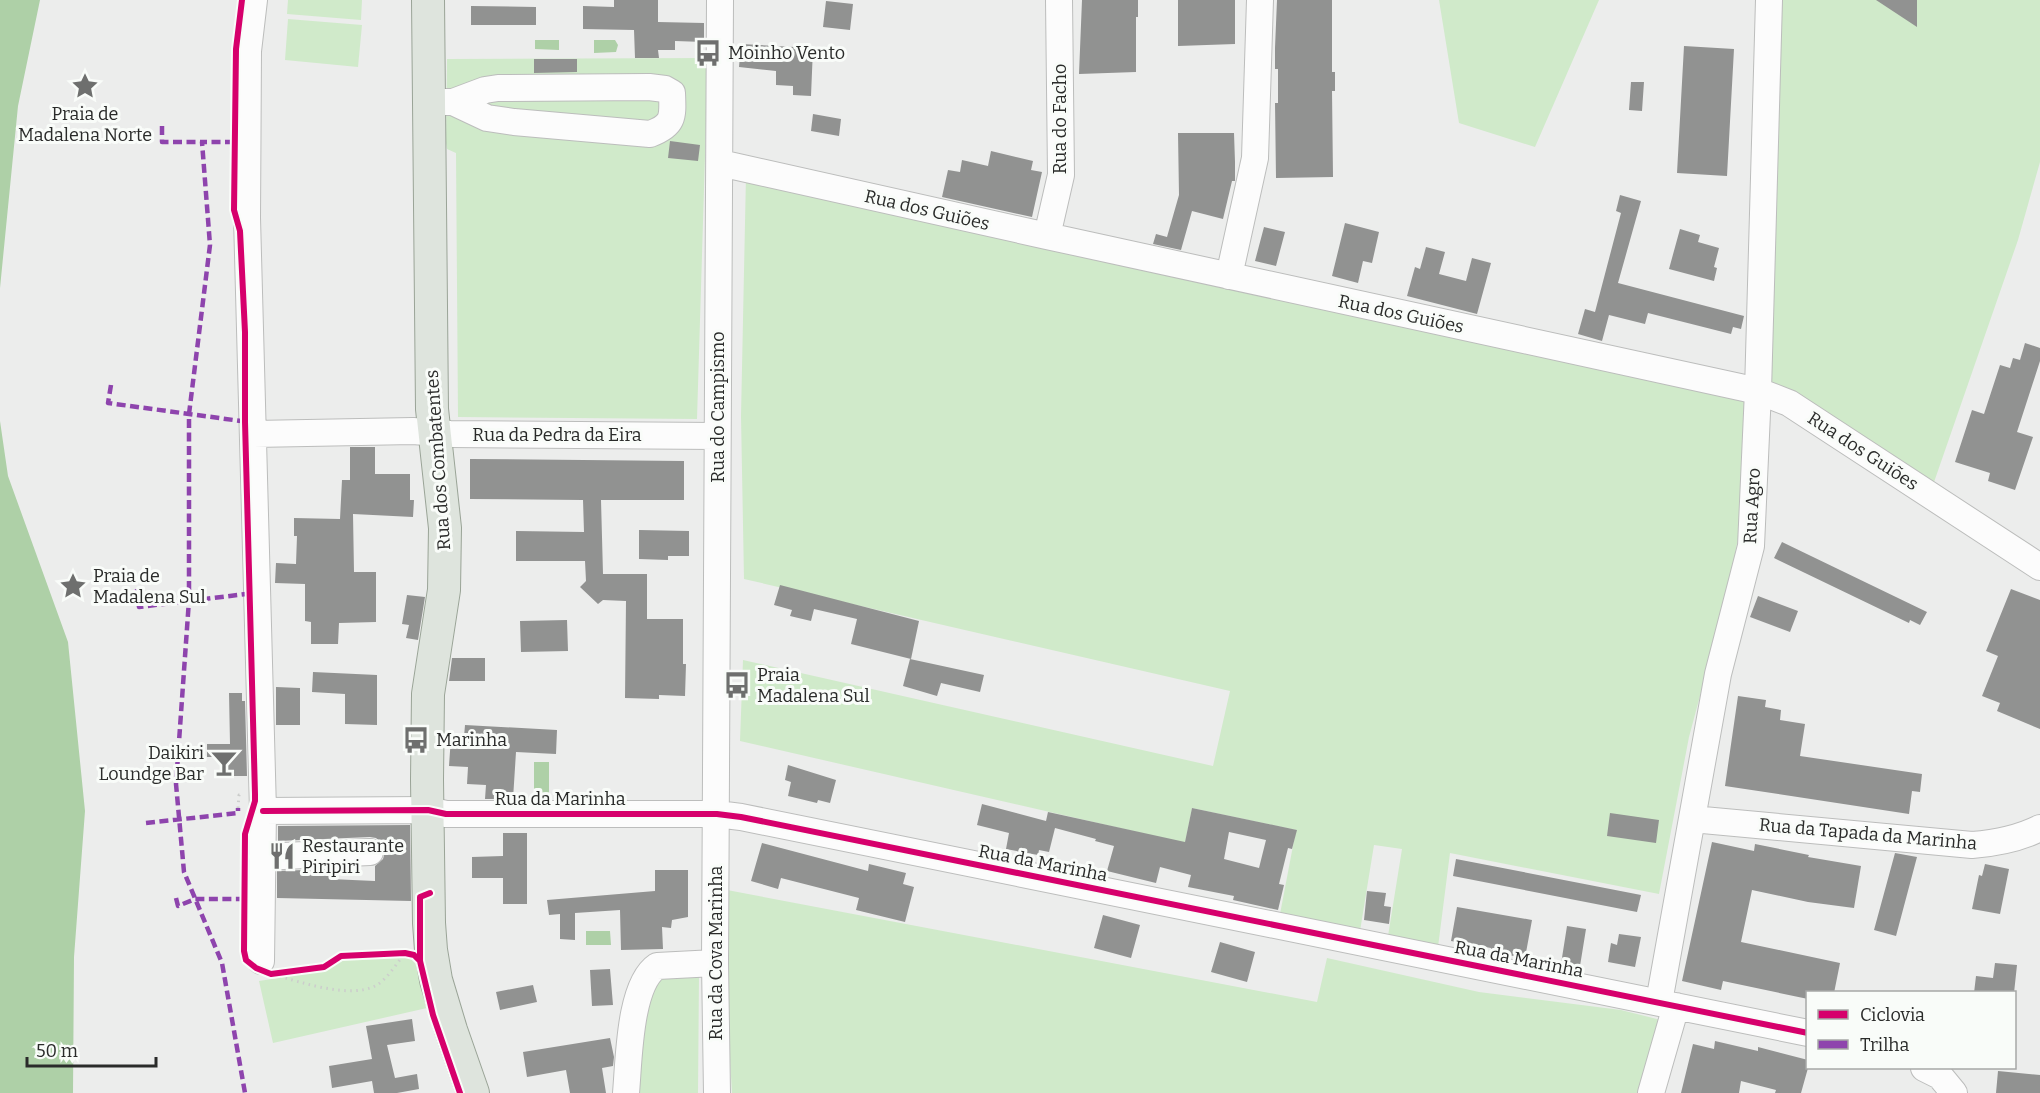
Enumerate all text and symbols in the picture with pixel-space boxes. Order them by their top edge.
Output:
bus stop icon: Moinho Vento [693,38,723,68]
place label: Moinho Vento [728,42,845,64]
street label: Rua do Facho [1049,64,1071,174]
place icon: Praia de Madalena Norte [70,71,100,101]
place label: Praia de Madalena Norte [18,103,152,146]
street label: Rua dos Guiões [862,185,992,235]
street label: Rua dos Guiões [1336,290,1466,338]
street label: Rua do Campismo [707,331,729,483]
street label: Rua dos Combatentes [421,369,455,551]
street label: Rua dos Guiões [1803,407,1923,495]
street label: Rua da Pedra da Eira [472,424,642,446]
street label: Rua Agro [1739,467,1765,545]
place label: Praia de Madalena Sul [93,565,206,608]
place icon: Praia de Madalena Sul [58,571,88,601]
place label: Praia Madalena Sul [757,664,870,707]
bus stop icon: Praia Madalena Sul [722,670,752,700]
bus stop icon: Marinha [401,725,431,755]
place label: Marinha [436,729,507,751]
place label: Daikiri Loundge Bar [98,742,204,785]
bar icon: Daikiri Loundge Bar [209,748,239,778]
street label: Rua da Marinha [494,788,626,810]
street label: Rua da Tapada da Marinha [1758,814,1978,855]
place label: Restaurante Piripiri [302,835,404,878]
street label: Rua da Marinha [977,840,1110,886]
restaurant icon: Restaurante Piripiri [267,841,297,871]
street label: Rua da Cova Marinha [705,865,727,1040]
street label: Rua da Marinha [1453,936,1586,982]
legend [1806,991,2016,1069]
text: Ciclovia [1860,1004,1925,1026]
scale bar [27,1030,156,1068]
text: Trilha [1860,1034,1910,1056]
text: 50 m [36,1040,78,1062]

